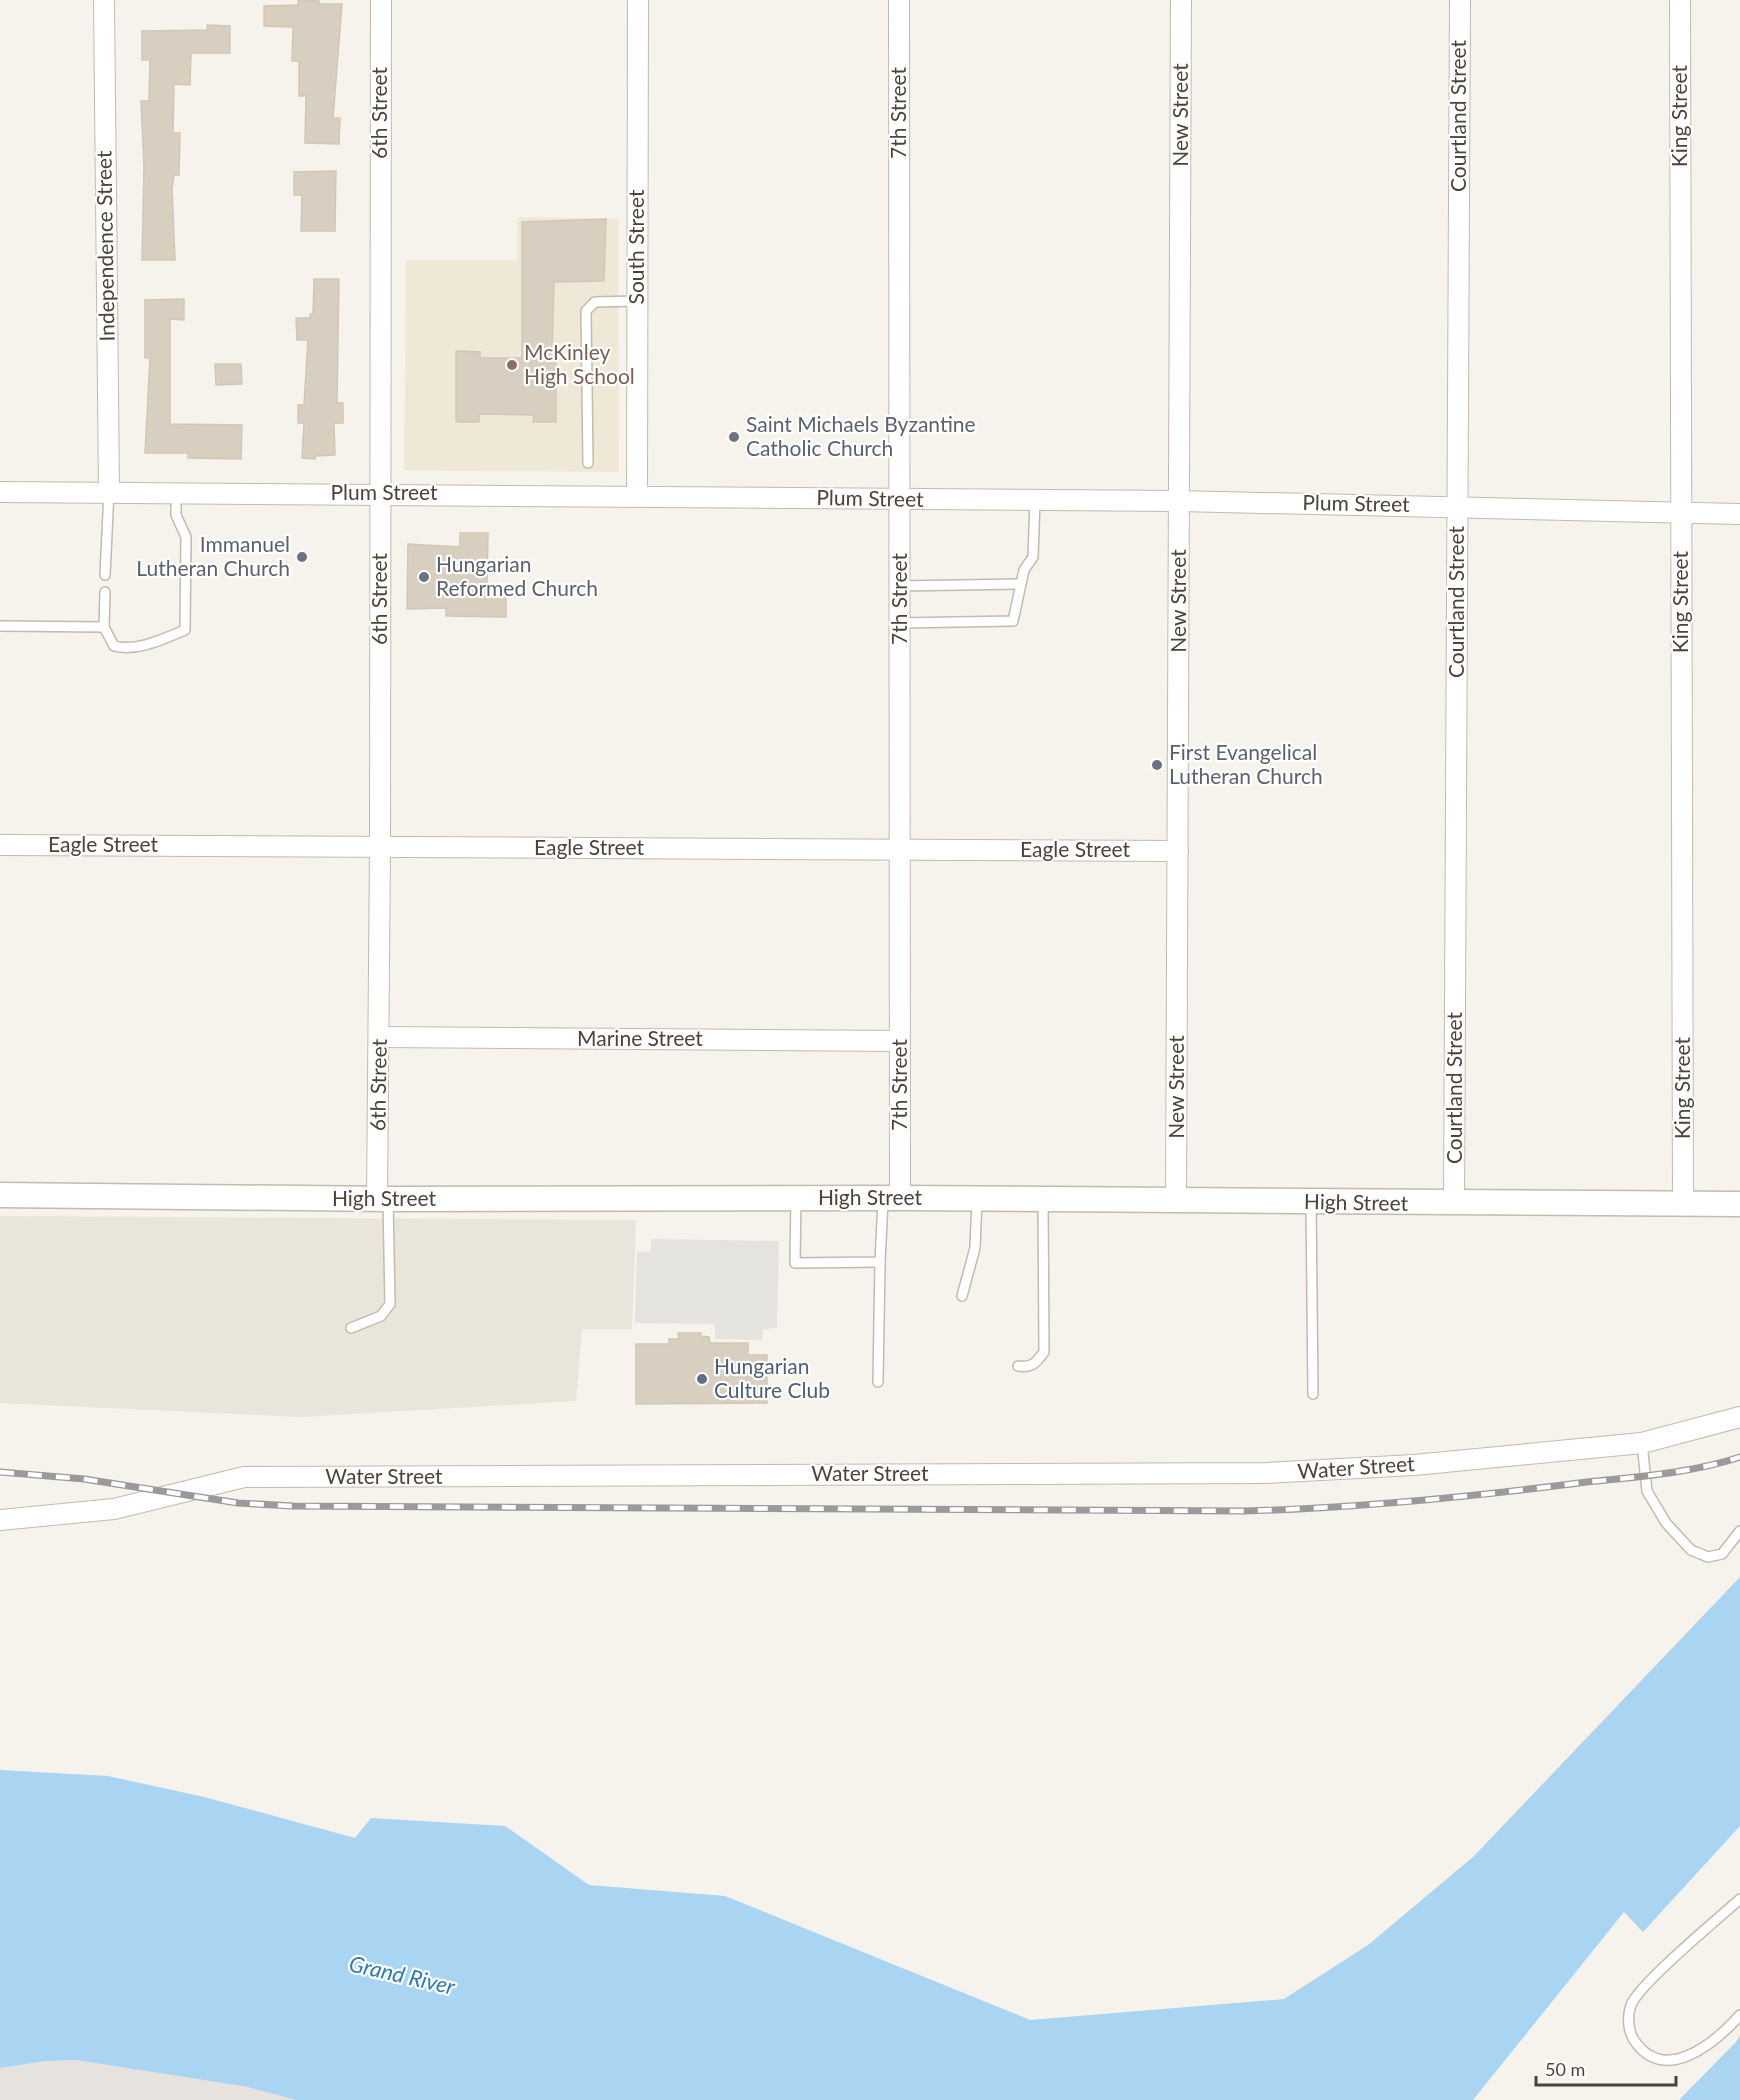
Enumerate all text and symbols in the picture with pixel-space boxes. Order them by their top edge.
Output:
street label: Courtland Street [1445,39,1470,192]
street label: New Street [1167,63,1192,167]
street label: King Street [1666,64,1691,167]
street label: 6th Street [366,66,391,159]
street label: 7th Street [885,66,910,159]
street label: Independence Street [90,150,119,342]
street label: South Street [623,189,648,304]
place label: McKinley High School [524,339,635,388]
marker: McKinley High School [505,358,519,372]
place label: Saint Michaels Byzantine Catholic Church [746,411,976,460]
marker: Saint Michaels Byzantine Catholic Church [727,430,741,444]
street label: Plum Street [330,479,438,504]
street label: Plum Street [816,484,924,511]
street label: Plum Street [1302,489,1410,516]
street label: Courtland Street [1443,525,1468,678]
place label: Immanuel Lutheran Church [136,531,290,580]
street label: New Street [1165,549,1190,653]
marker: Immanuel Lutheran Church [295,550,309,564]
street label: King Street [1667,550,1692,653]
place label: Hungarian Reformed Church [436,551,598,600]
street label: 6th Street [366,552,391,645]
street label: 7th Street [886,552,911,645]
marker: Hungarian Reformed Church [417,570,431,584]
place label: First Evangelical Lutheran Church [1169,739,1323,788]
marker: First Evangelical Lutheran Church [1150,758,1164,772]
street label: Eagle Street [48,831,159,856]
street label: Eagle Street [534,834,645,859]
street label: Eagle Street [1020,836,1131,861]
street label: Courtland Street [1441,1011,1466,1164]
street label: Marine Street [577,1025,703,1050]
street label: New Street [1163,1035,1188,1139]
street label: King Street [1669,1036,1694,1139]
street label: 6th Street [364,1038,391,1131]
street label: 7th Street [886,1038,911,1131]
street label: High Street [818,1184,923,1209]
street label: High Street [332,1185,437,1210]
street label: High Street [1304,1188,1409,1215]
place label: Hungarian Culture Club [714,1353,830,1402]
marker: Hungarian Culture Club [695,1372,709,1386]
street label: Water Street [1297,1450,1416,1483]
street label: Water Street [811,1460,929,1485]
street label: Water Street [325,1463,443,1488]
water label: Grand River [347,1949,458,2000]
scale bar [1536,2049,1676,2087]
text: 50 m [1545,2058,1585,2080]

